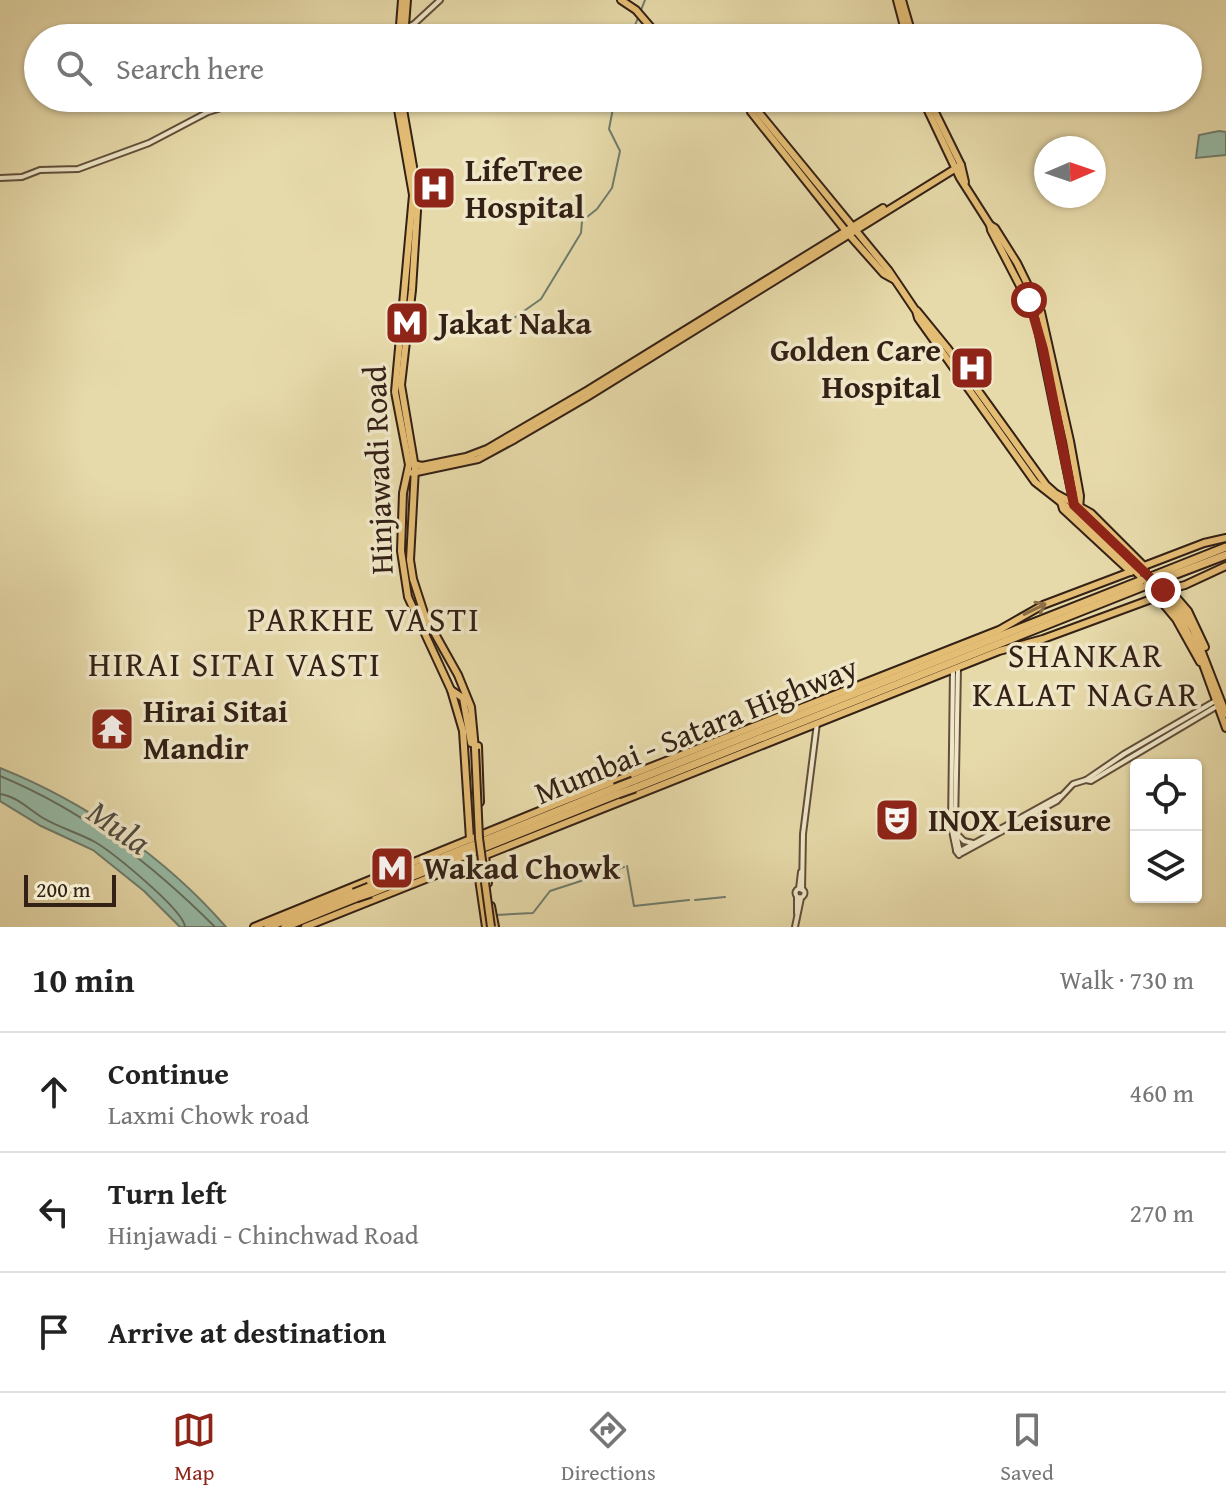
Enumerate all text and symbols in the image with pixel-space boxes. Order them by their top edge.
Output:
search box [24,24,1202,112]
icon: search [52,46,96,90]
text: Search here [116,46,264,90]
north arrow [1034,136,1106,208]
place label: LifeTree Hospital [465,146,585,230]
hospital icon: LifeTree Hospital [410,164,458,212]
route start [1011,282,1047,318]
metro station icon: Jakat Naka [383,299,431,347]
place label: Jakat Naka [433,299,592,346]
place label: Golden Care Hospital [770,326,941,410]
hospital icon: Golden Care Hospital [948,344,996,392]
street label: Hinjawadi Road [350,365,405,575]
route end [1145,572,1181,608]
district label: PARKHE VASTI [247,594,481,643]
one-way arrow [1023,601,1047,616]
district label: SHANKAR KALAT NAGAR [972,630,1200,718]
district label: HIRAI SITAI VASTI [88,639,382,688]
street label: Mumbai - Satara Highway [527,643,865,816]
place label: Hirai Sitai Mandir [143,687,288,771]
temple icon: Hirai Sitai Mandir [88,705,136,753]
map controls [1130,759,1202,903]
button: locate [1130,759,1202,831]
water label: Mula [78,787,161,866]
theatre icon: INOX Leisure [873,796,921,844]
place label: INOX Leisure [928,796,1111,843]
button: layers [1130,831,1202,903]
metro station icon: Wakad Chowk [368,844,416,892]
place label: Wakad Chowk [423,844,621,891]
scale bar [24,871,116,907]
text: 200 m [36,873,91,905]
text: 10 min [32,955,134,1004]
text: Walk · 730 m [1060,960,1194,999]
text: Continue [108,1051,229,1095]
icon: ahead [32,1070,76,1114]
text: 460 m [1129,1073,1194,1112]
text: Laxmi Chowk road [108,1095,309,1134]
text: Turn left [108,1171,227,1215]
icon: left [32,1190,76,1234]
text: 270 m [1129,1193,1194,1232]
text: Hinjawadi - Chinchwad Road [108,1215,419,1254]
icon: arrive [32,1310,76,1354]
text: Arrive at destination [108,1310,386,1354]
tab: Map [172,1408,216,1488]
tab: Directions [561,1408,656,1488]
tab: Saved [1000,1408,1054,1488]

